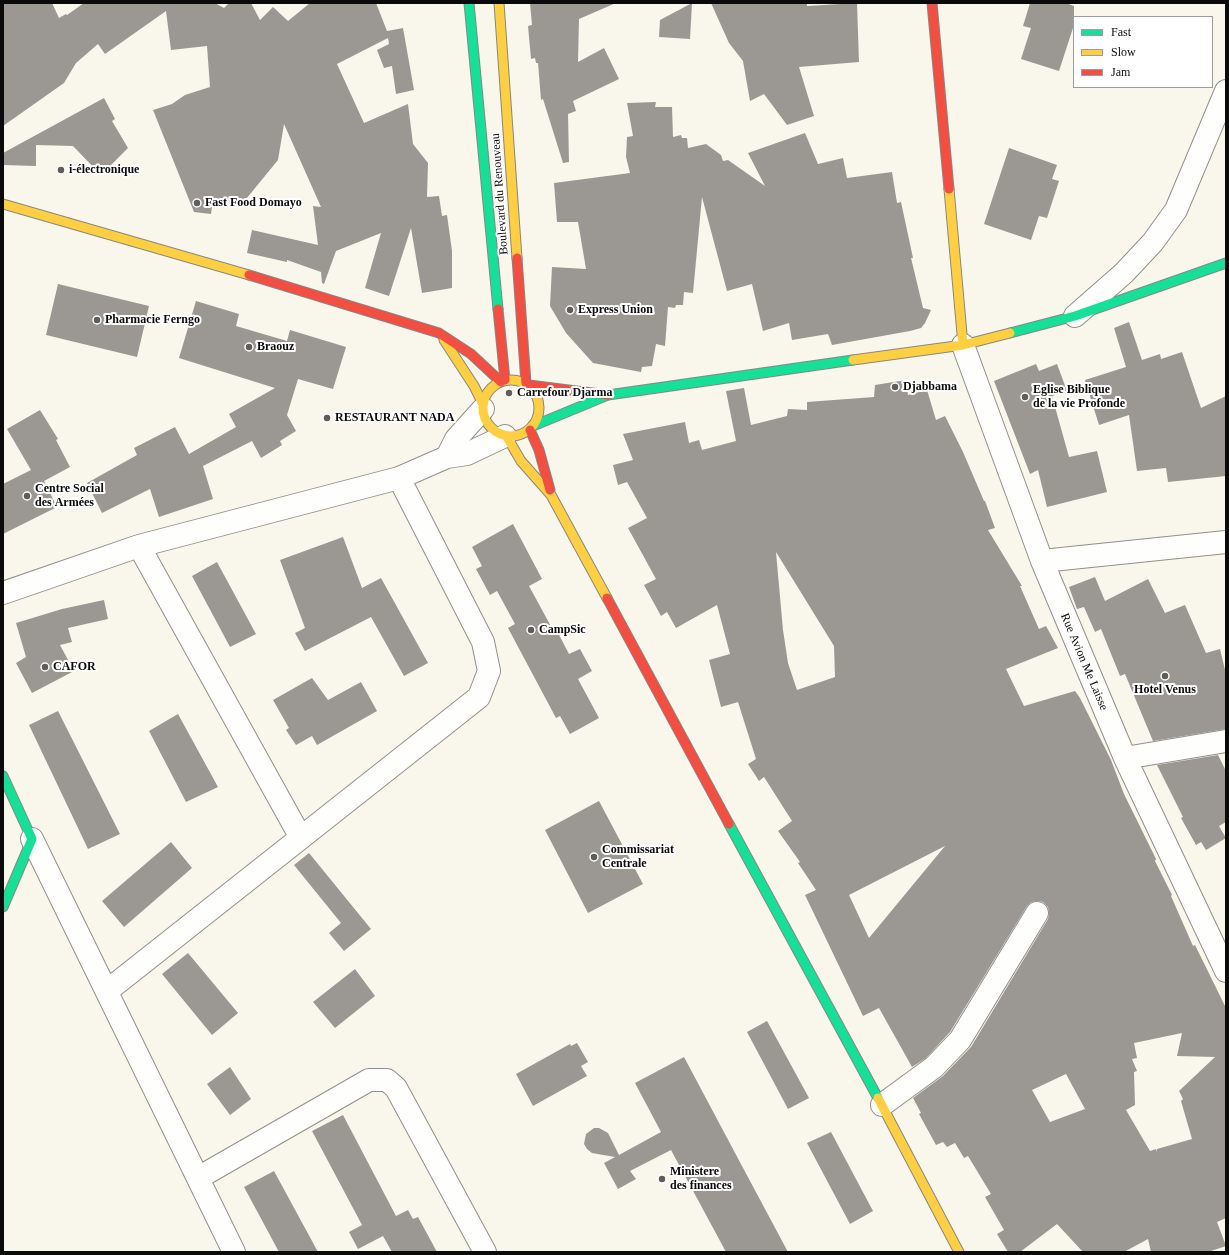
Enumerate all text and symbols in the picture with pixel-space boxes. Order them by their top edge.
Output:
legend [1073,16,1213,88]
text: Fast [1111,25,1131,39]
text: Slow [1111,45,1136,59]
text: Jam [1111,65,1130,79]
street label: Boulevard du Renouveau [489,133,511,255]
place label: i-électronique [69,163,139,177]
marker: i-électronique [56,165,66,175]
place label: Fast Food Domayo [205,196,302,210]
marker: Fast Food Domayo [192,198,202,208]
place label: Express Union [578,303,653,317]
marker: Express Union [565,305,575,315]
place label: Pharmacie Ferngo [105,313,200,327]
marker: Pharmacie Ferngo [92,315,102,325]
place label: Braouz [257,340,294,354]
marker: Braouz [244,342,254,352]
place label: Djabbama [903,380,957,394]
marker: Djabbama [890,382,900,392]
place label: Eglise Biblique de la vie Profonde [1033,383,1125,411]
place label: Carrefour Djarma [517,386,612,400]
marker: Carrefour Djarma [504,388,514,398]
marker: Eglise Biblique de la vie Profonde [1020,392,1030,402]
place label: RESTAURANT NADA [335,411,454,425]
marker: RESTAURANT NADA [322,413,332,423]
place label: Centre Social des Armées [35,482,104,510]
marker: Centre Social des Armées [22,491,32,501]
street label: Rue Avion Me Laisse [1057,611,1111,713]
place label: CampSic [539,623,586,637]
marker: CampSic [526,625,536,635]
place label: CAFOR [53,660,96,674]
marker: CAFOR [40,662,50,672]
marker: Hotel Venus [1160,671,1170,681]
place label: Hotel Venus [1134,683,1196,697]
place label: Commissariat Centrale [602,843,674,871]
marker: Commissariat Centrale [589,852,599,862]
place label: Ministere des finances [670,1165,732,1193]
marker: Ministere des finances [657,1174,667,1184]

